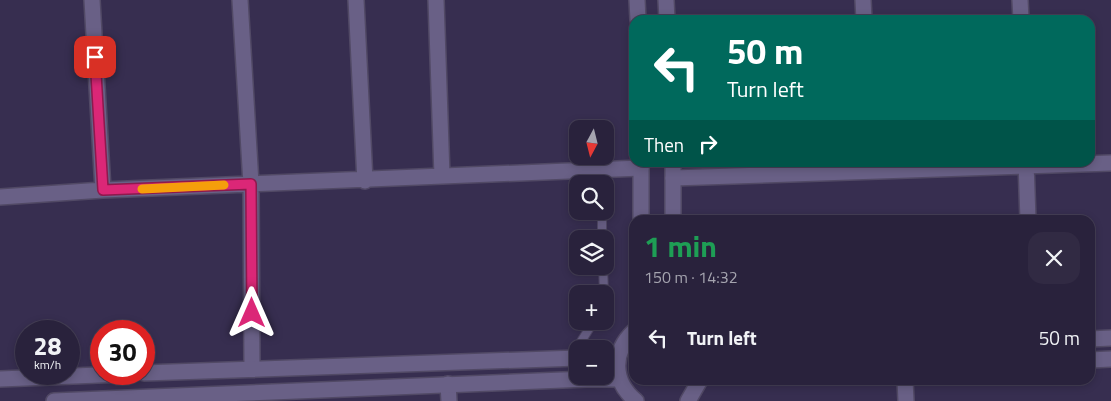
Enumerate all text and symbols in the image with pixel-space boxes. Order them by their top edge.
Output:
text: 50 m [727,24,803,78]
icon: left [644,35,709,100]
pin [74,36,116,78]
icon: arrive [81,43,109,71]
text: Turn left [727,72,804,106]
north arrow [569,120,614,165]
map controls [569,120,614,385]
text: Then [644,130,684,159]
icon: right [694,130,722,158]
button: search [569,175,614,220]
text: 1 min [644,223,717,269]
button: layers [569,230,614,275]
button: close [1028,232,1080,284]
text: 150 m · 14:32 [644,265,738,289]
button: + [569,285,614,330]
position arrow [225,286,277,338]
speed limit sign: 30 [90,320,155,385]
text: Turn left [687,323,757,352]
text: 50 m [1039,323,1080,352]
icon: left [644,324,672,352]
text: 28 [33,327,62,365]
button: − [569,340,614,385]
text: km/h [34,355,61,374]

